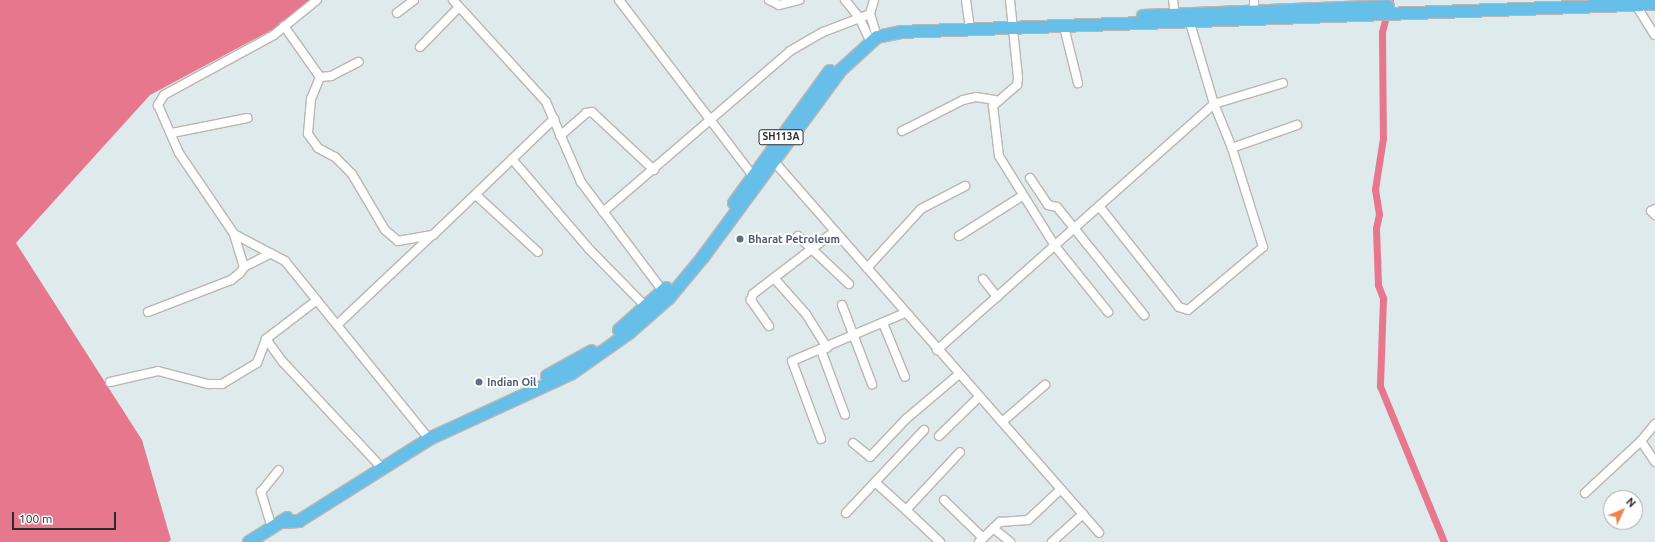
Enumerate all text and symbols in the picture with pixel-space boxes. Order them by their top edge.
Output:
road number: SH113A [758,129,804,145]
place label: Bharat Petroleum [748,232,840,246]
marker: Bharat Petroleum [735,234,745,244]
place label: Indian Oil [487,375,536,389]
marker: Indian Oil [474,377,484,387]
north arrow [1603,490,1643,530]
text: N [1624,495,1638,509]
scale bar [14,504,118,530]
text: 100 m [19,512,52,525]

